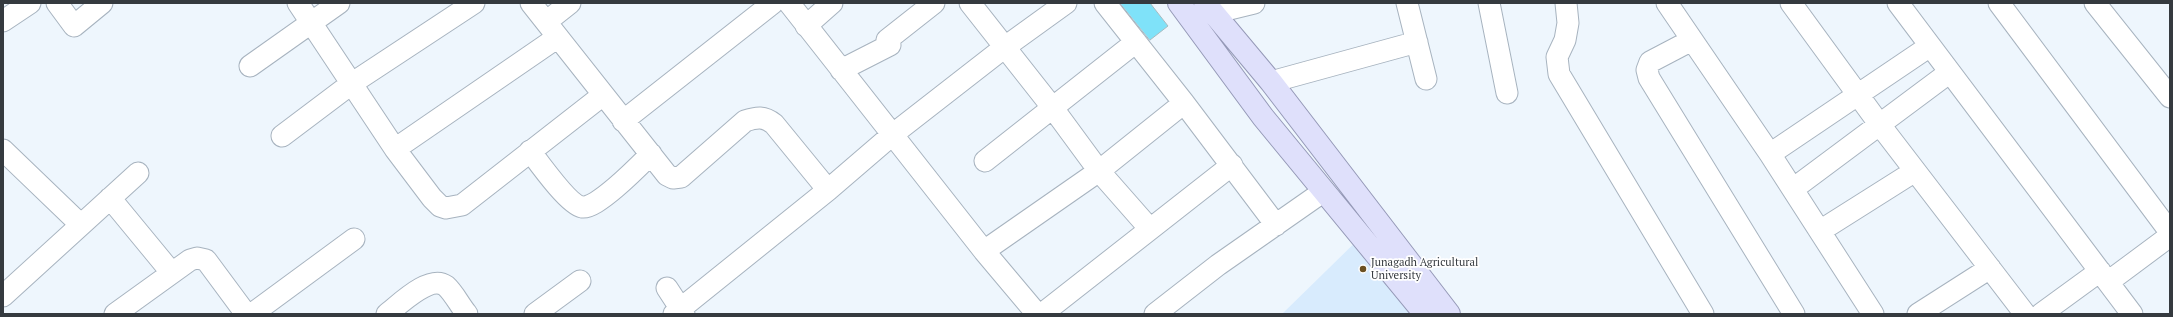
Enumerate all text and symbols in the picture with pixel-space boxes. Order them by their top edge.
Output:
place label: Junagadh Agricultural University [1371,256,1478,282]
marker: Junagadh Agricultural University [1358,264,1368,274]

